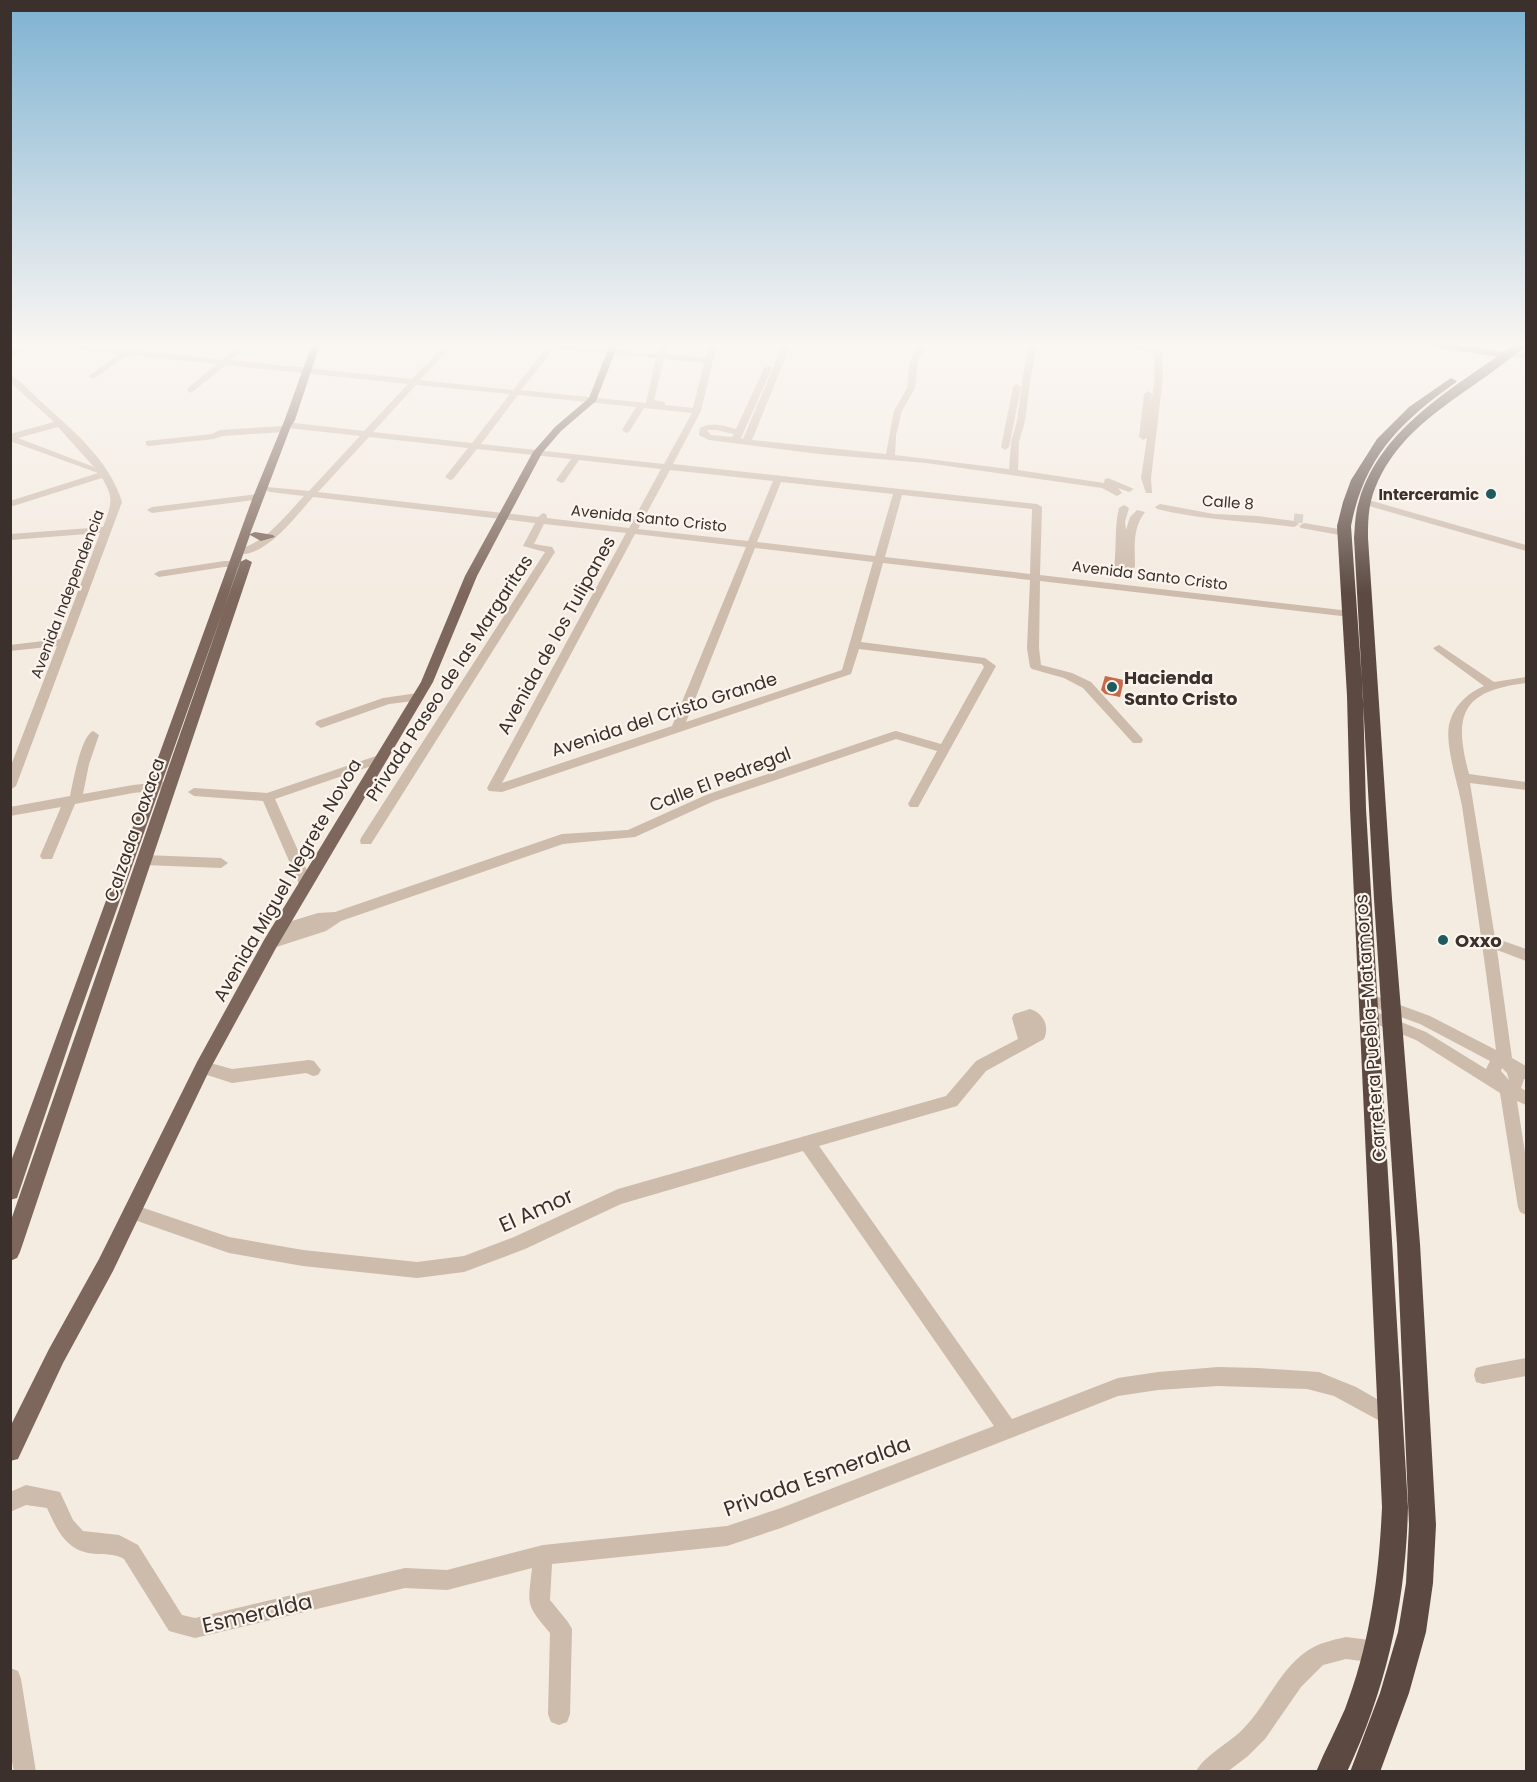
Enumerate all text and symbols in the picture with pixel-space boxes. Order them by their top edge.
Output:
place label: Interceramic [1378,484,1479,505]
marker: Interceramic [1484,487,1498,501]
street label: Calle 8 [1201,490,1255,514]
street label: Avenida Santo Cristo [570,499,728,537]
street label: Avenida Independencia [25,507,109,681]
street label: Avenida de los Tulipanes [491,531,621,739]
street label: Privada Paseo de las Margaritas [360,550,538,806]
street label: Avenida Santo Cristo [1071,555,1229,595]
place label: Hacienda Santo Cristo [1124,665,1238,711]
street label: Avenida del Cristo Grande [548,666,780,762]
marker: Hacienda Santo Cristo [1105,680,1119,694]
street label: Calle El Pedregal [646,740,794,818]
street label: Avenida Miguel Negrete Novoa [207,754,367,1006]
street label: Calzada Oaxaca [98,755,170,905]
street label: Carretera Puebla-Matamoros [1348,893,1392,1163]
place label: Oxxo [1455,928,1502,953]
marker: Oxxo [1436,933,1450,947]
street label: El Amor [494,1181,578,1239]
street label: Privada Esmeralda [719,1429,915,1523]
street label: Esmeralda [199,1586,315,1640]

